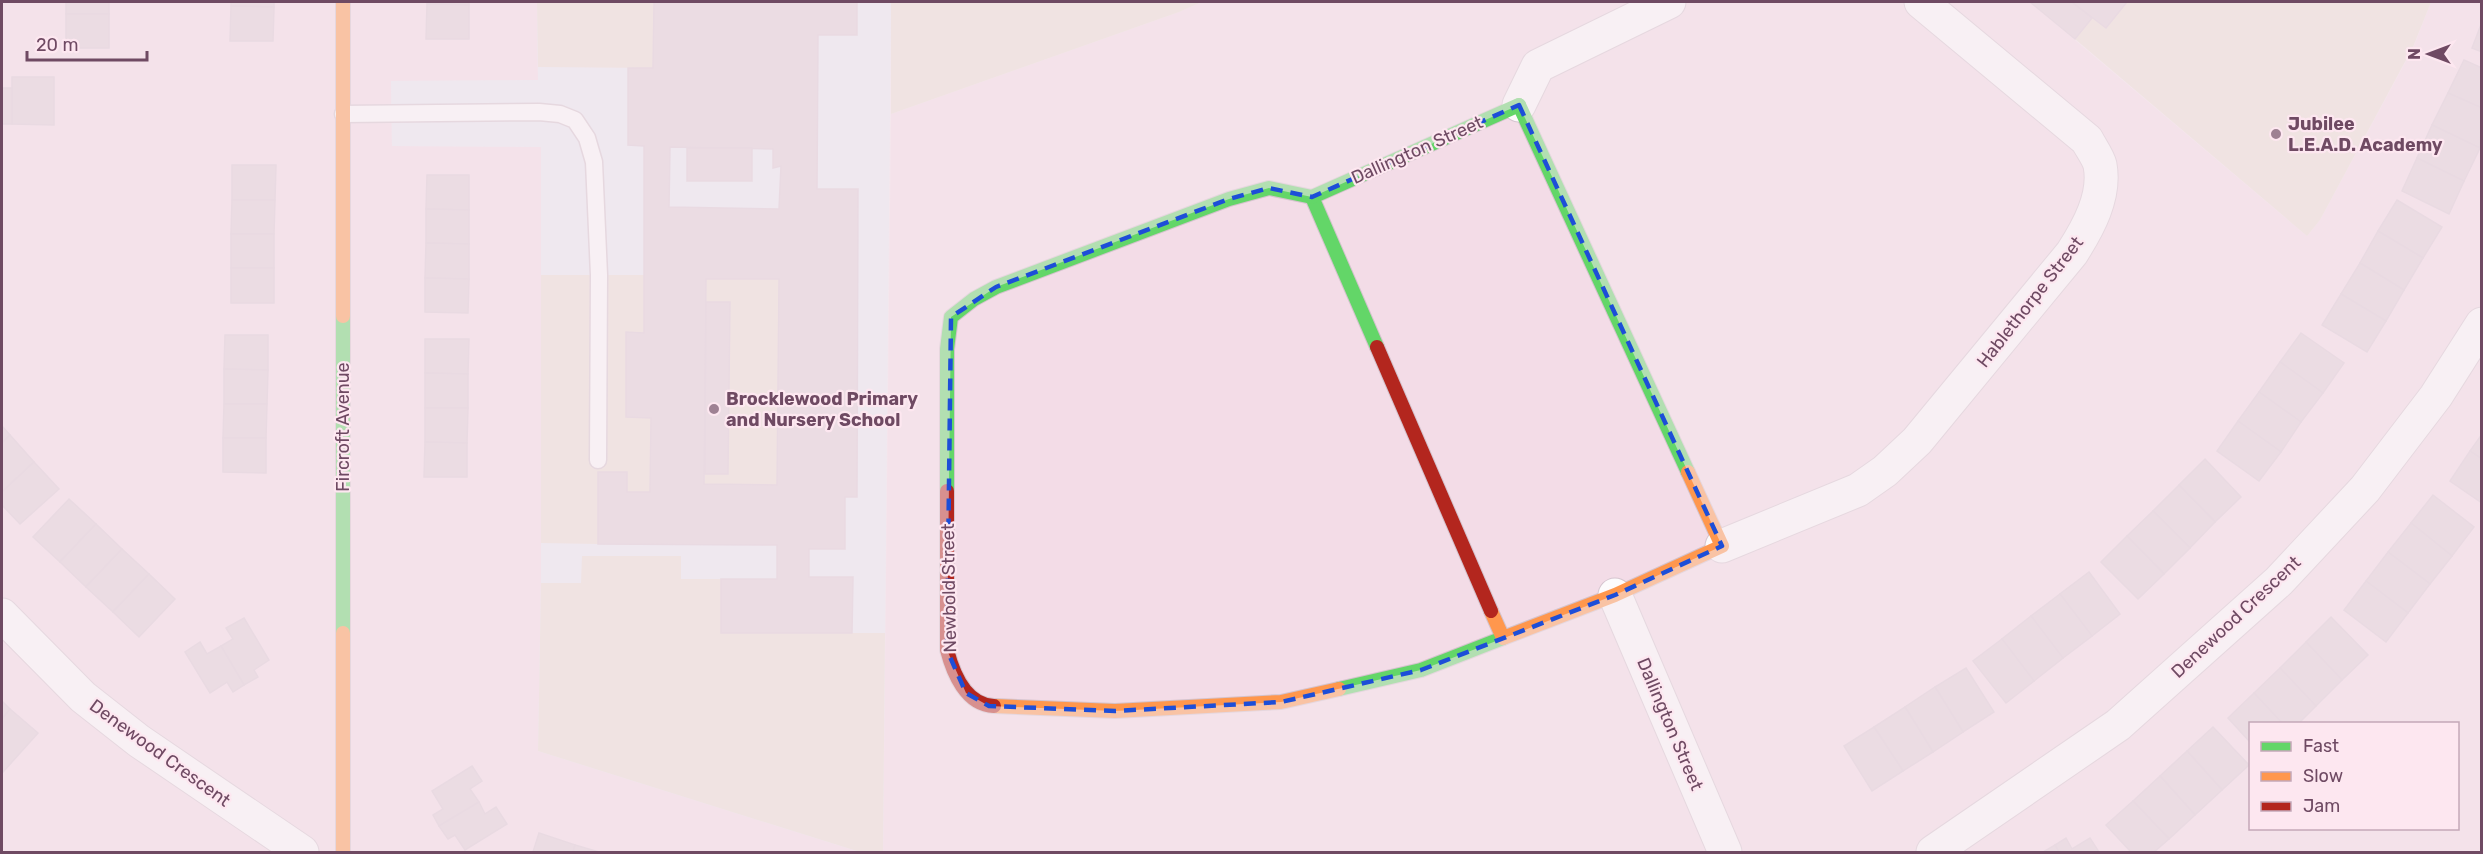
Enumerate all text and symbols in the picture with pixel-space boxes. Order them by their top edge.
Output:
scale bar [27,24,147,62]
north arrow [2399,24,2459,84]
text: 20 m [36,34,78,56]
text: N [2405,48,2424,60]
street label: Dallington Street [1348,111,1486,189]
place label: Jubilee L.E.A.D. Academy [2288,113,2443,156]
marker: Jubilee L.E.A.D. Academy [2269,127,2283,141]
street label: Hablethorpe Street [1972,232,2088,372]
street label: Fircroft Avenue [332,362,354,492]
place label: Brocklewood Primary and Nursery School [726,388,918,431]
marker: Brocklewood Primary and Nursery School [707,402,721,416]
street label: Newbold Street [937,523,961,653]
street label: Denewood Crescent [2167,551,2305,683]
street label: Dallington Street [1632,654,1708,794]
street label: Denewood Crescent [85,694,235,812]
legend [2249,722,2459,830]
text: Fast [2303,735,2339,757]
text: Slow [2303,765,2343,787]
text: Jam [2303,795,2340,817]

